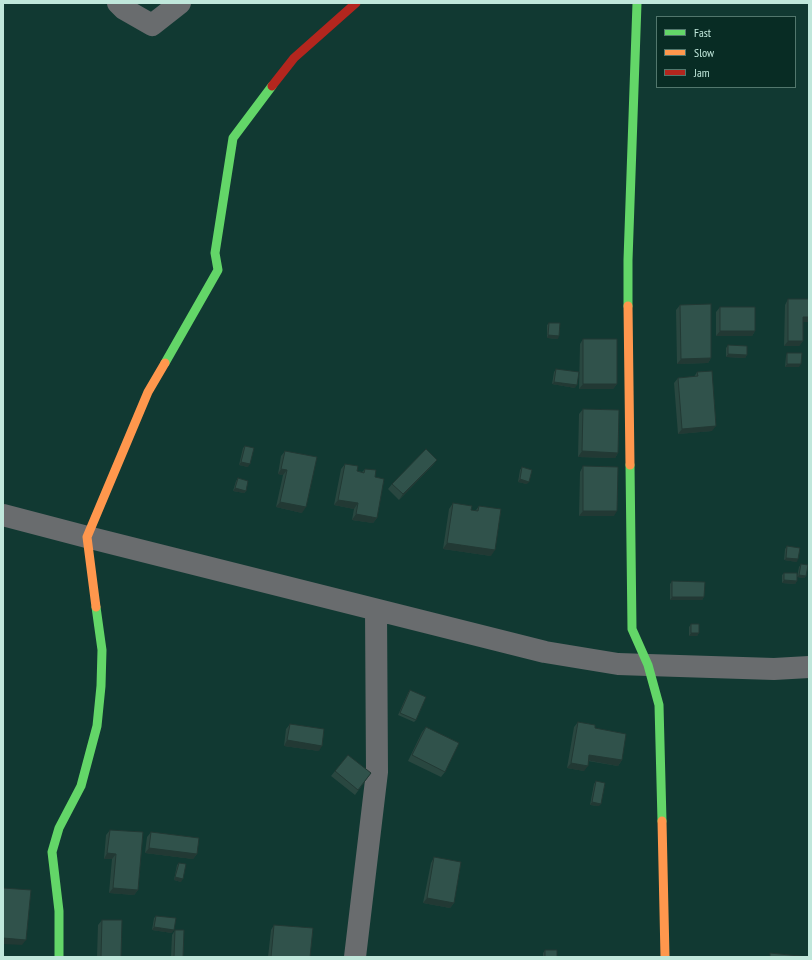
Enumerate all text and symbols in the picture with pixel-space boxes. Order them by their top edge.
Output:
legend [656,16,796,88]
text: Fast [694,25,711,40]
text: Slow [694,45,714,60]
text: Jam [694,65,710,80]

